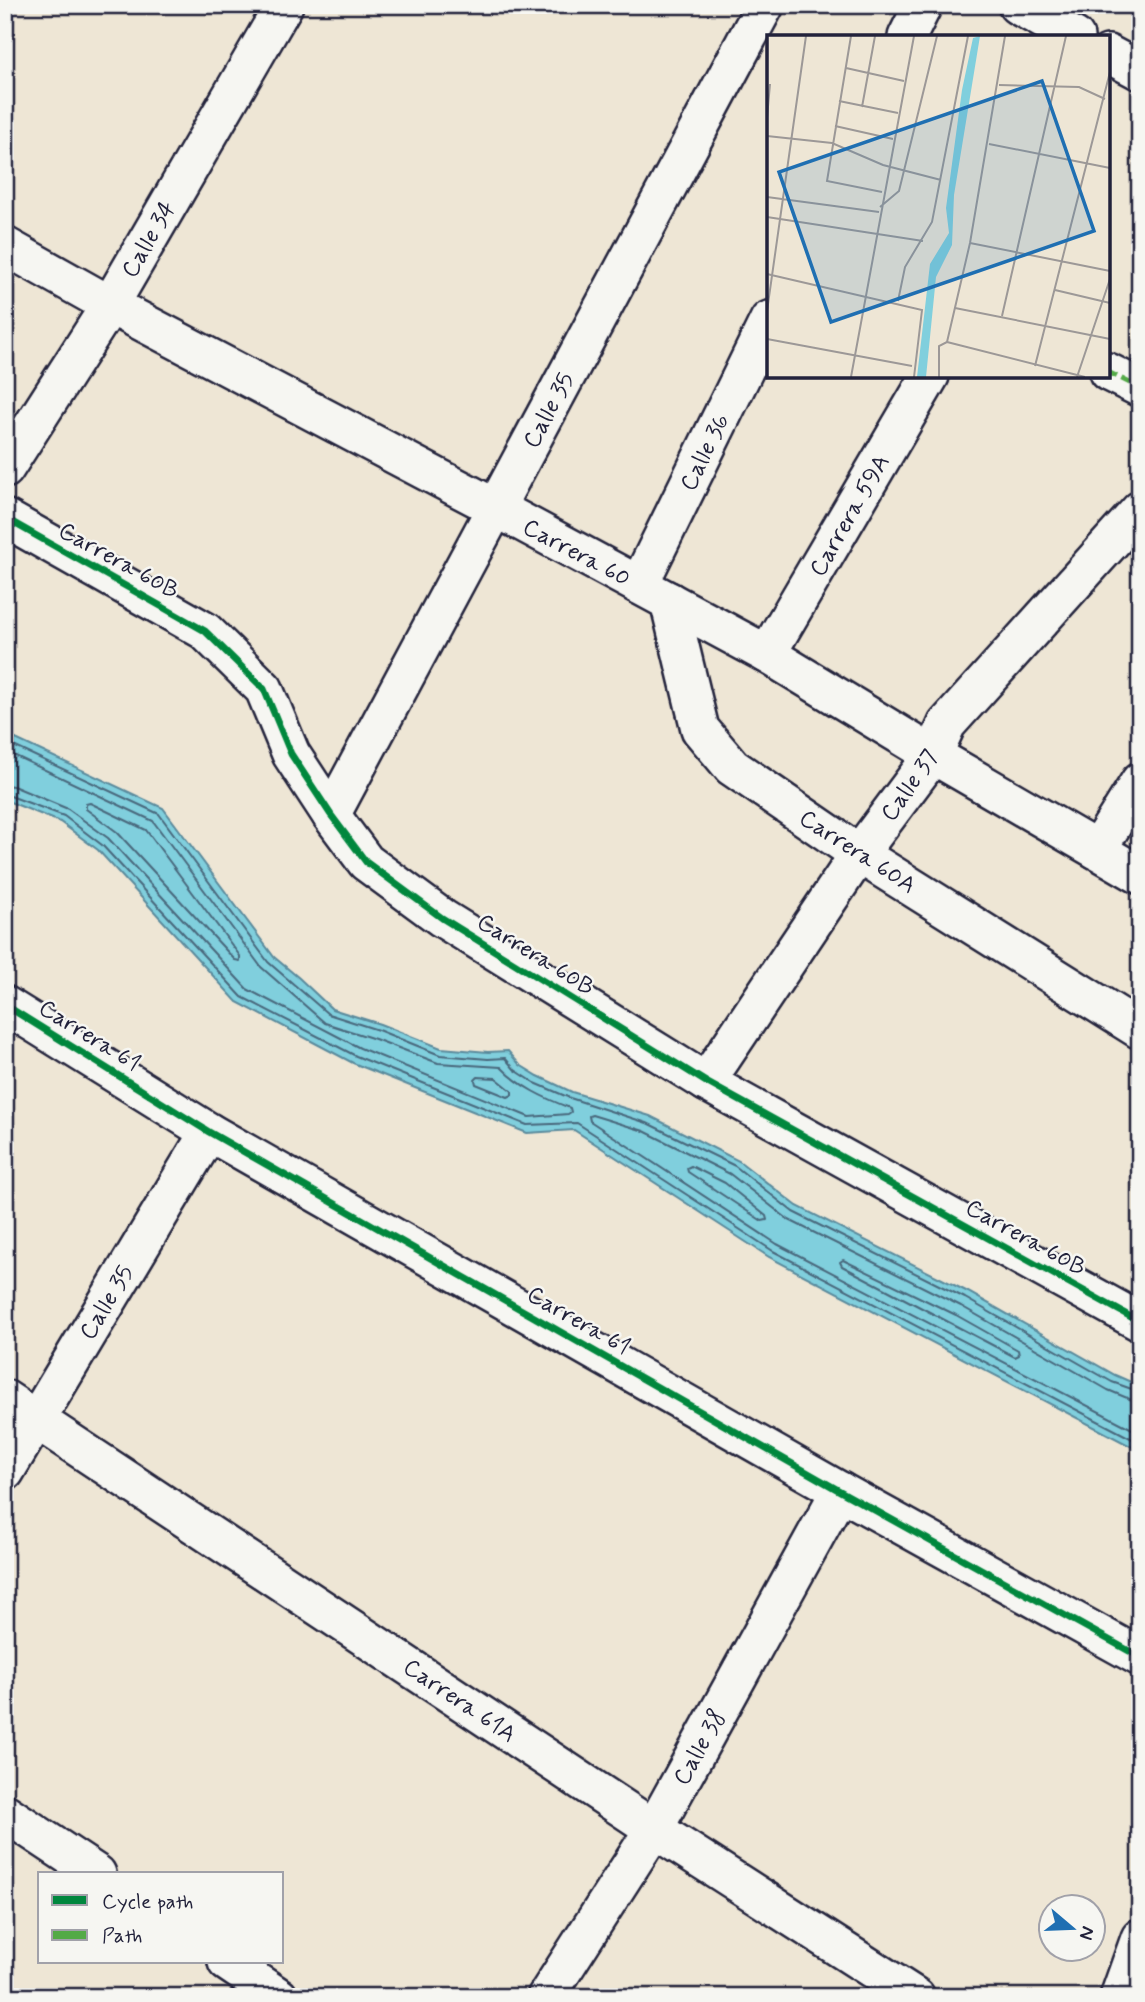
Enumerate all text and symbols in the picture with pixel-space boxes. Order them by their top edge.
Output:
inset map [767,35,1110,378]
street label: Calle 34 [115,196,184,284]
street label: Calle 35 [516,367,582,454]
street label: Calle 36 [673,409,737,496]
street label: Carrera 59A [803,449,898,582]
street label: Carrera 60 [517,512,636,595]
street label: Carrera 60B [53,516,184,607]
street label: Calle 37 [874,744,946,828]
street label: Carrera 60A [793,803,922,902]
street label: Carrera 60B [471,907,600,1004]
street label: Carrera 61 [33,993,146,1080]
street label: Carrera 60B [960,1193,1091,1284]
street label: Calle 35 [73,1260,142,1346]
street label: Carrera 61 [521,1279,635,1363]
street label: Carrera 61A [397,1652,522,1750]
street label: Calle 38 [667,1704,734,1791]
legend [38,1872,284,1964]
text: Cycle path [102,1888,193,1916]
north arrow [1036,1894,1106,1964]
text: Path [102,1922,142,1950]
text: N [1073,1923,1101,1943]

